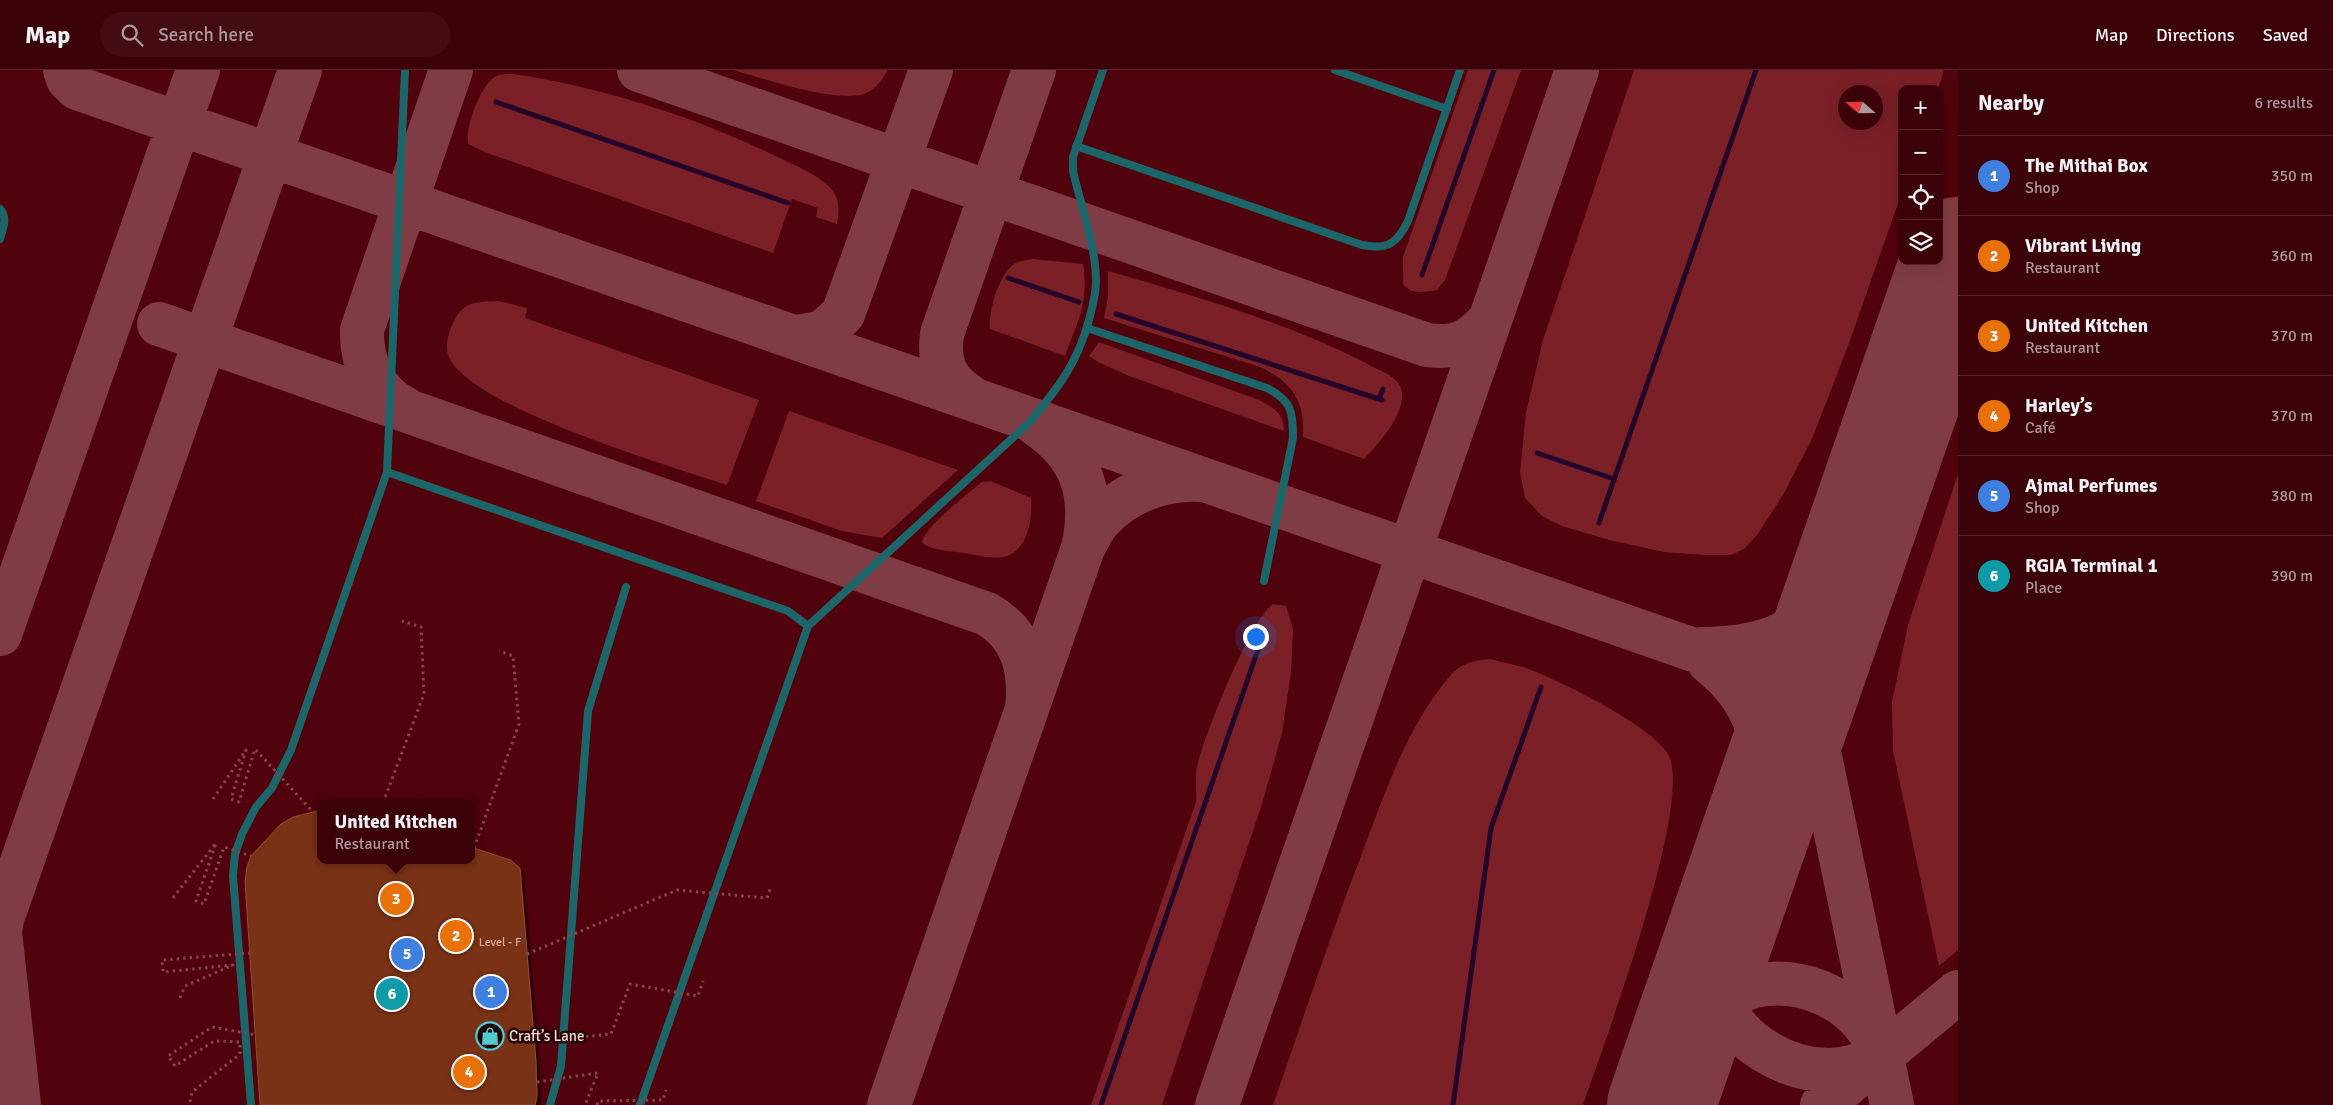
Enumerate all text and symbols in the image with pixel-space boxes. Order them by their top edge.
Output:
search box [100,12,450,57]
text: Map [25,20,70,50]
icon: search [118,21,146,49]
text: Search here [158,23,254,47]
text: Map [2095,24,2128,46]
text: Directions [2156,24,2235,46]
text: Saved [2263,24,2308,46]
north arrow [1838,85,1883,130]
map controls [1898,85,1943,265]
button: + [1898,85,1943,130]
text: Nearby [1978,90,2044,116]
text: 6 results [2254,93,2313,113]
button: − [1898,130,1943,175]
text: The Mithai Box [2025,154,2148,178]
text: 1 [1990,166,1998,186]
text: 350 m [2271,166,2313,186]
button: locate [1898,175,1943,220]
text: Shop [2025,178,2059,198]
button: layers [1898,220,1943,265]
text: Vibrant Living [2025,234,2141,258]
text: 2 [1990,246,1998,266]
text: 360 m [2271,246,2313,266]
text: Restaurant [2025,258,2100,278]
text: United Kitchen [2025,314,2148,338]
text: 3 [1990,326,1998,346]
text: 370 m [2271,326,2313,346]
text: Restaurant [2025,338,2100,358]
text: Harley’s [2025,394,2092,418]
text: 4 [1990,406,1998,426]
text: 370 m [2271,406,2313,426]
text: Café [2025,418,2056,438]
text: Ajmal Perfumes [2025,474,2157,498]
text: 5 [1990,486,1998,506]
text: 380 m [2271,486,2313,506]
text: Shop [2025,498,2059,518]
text: RGIA Terminal 1 [2025,554,2158,578]
text: 6 [1990,566,1998,586]
text: 390 m [2271,566,2313,586]
text: Place [2025,578,2062,598]
your location [1243,624,1269,650]
popup [317,799,475,864]
text: United Kitchen [334,810,458,834]
text: Restaurant [334,834,410,854]
pin: 3 [380,880,412,918]
pin: 2 [440,917,472,955]
pin: 5 [391,935,423,973]
house number: Level - F [479,935,521,950]
pin: 1 [475,973,507,1011]
pin: 6 [376,975,408,1013]
shop icon: Craft’s Lane [475,1021,505,1051]
place label: Craft’s Lane [509,1027,584,1045]
pin: 4 [453,1053,485,1091]

